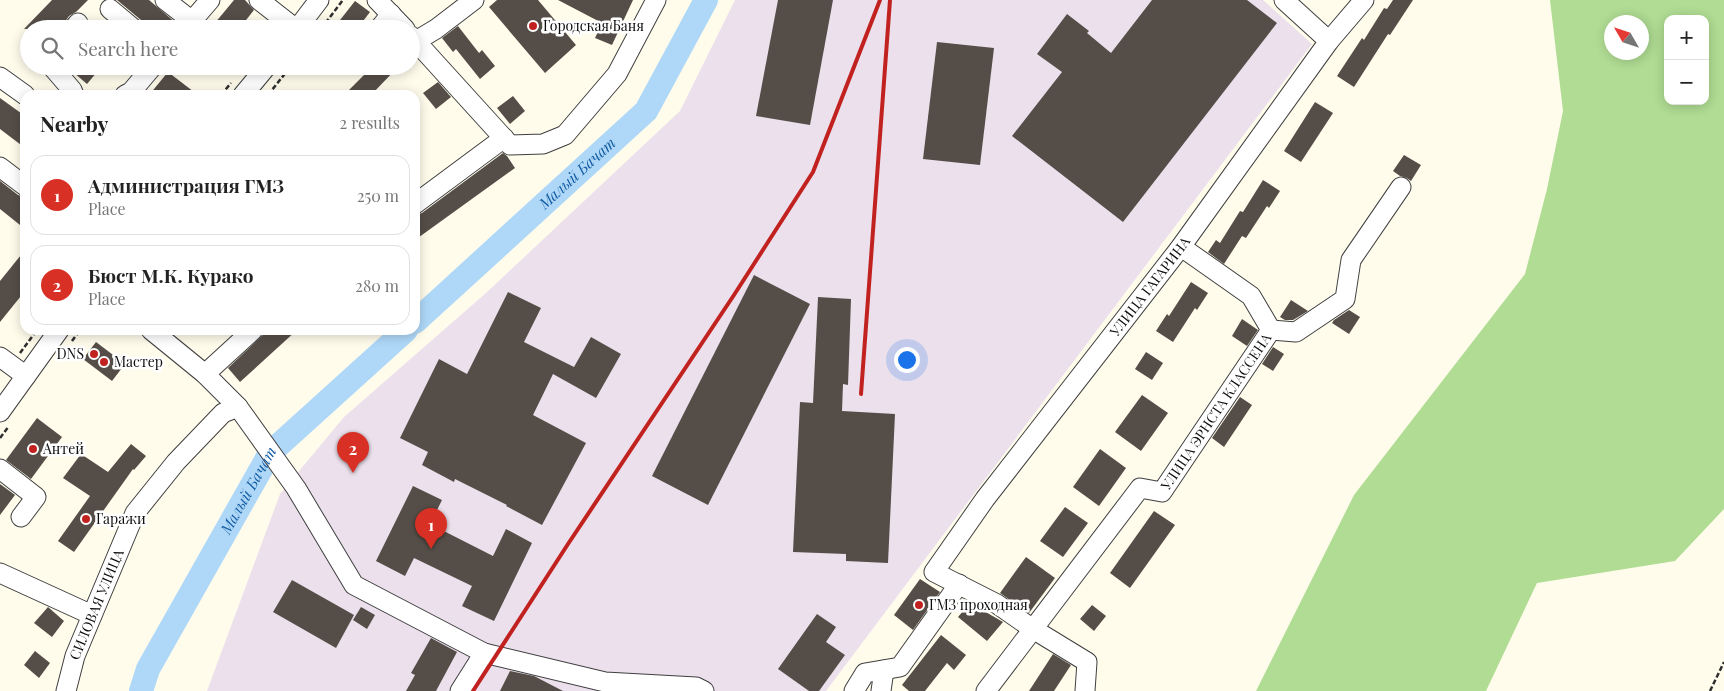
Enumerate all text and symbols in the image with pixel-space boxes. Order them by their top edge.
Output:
north arrow [1604,15,1649,60]
map controls [1664,15,1709,105]
button: + [1664,15,1709,60]
place label: Городская Баня [543,16,644,35]
search box [20,20,420,75]
marker: Городская Баня [527,20,539,32]
icon: search [38,34,66,62]
text: Search here [78,35,178,61]
button: − [1664,60,1709,105]
text: Nearby [40,109,109,137]
text: 2 results [340,112,400,133]
water label: Малый Бачат [533,133,619,214]
text: Администрация ГМЗ [88,172,284,198]
text: 1 [54,185,60,206]
text: 250 m [357,185,399,206]
text: Place [88,198,126,219]
street label: УЛИЦА ГАГАРИНА [1104,232,1194,341]
text: Бюст М.К. Курако [88,262,254,288]
text: 2 [53,275,61,296]
text: 280 m [355,275,399,296]
text: Place [88,288,126,309]
street label: УЛИЦА ЭРНСТА КЛАССЕНА [1156,329,1275,494]
place label: DNS [57,344,84,363]
your location [894,347,920,373]
marker: DNS [88,348,100,360]
place label: Мастер [114,352,163,371]
marker: Мастер [98,356,110,368]
pin: 2 [337,432,369,473]
place label: Антей [42,439,84,458]
marker: Антей [27,443,39,455]
water label: Малый Бачат [215,443,280,538]
pin: 1 [415,508,447,549]
place label: Гаражи [96,509,146,528]
marker: Гаражи [80,513,92,525]
street label: СИЛОВАЯ УЛИЦА [64,546,128,663]
place label: ГМЗ проходная [929,595,1028,614]
marker: ГМЗ проходная [913,599,925,611]

